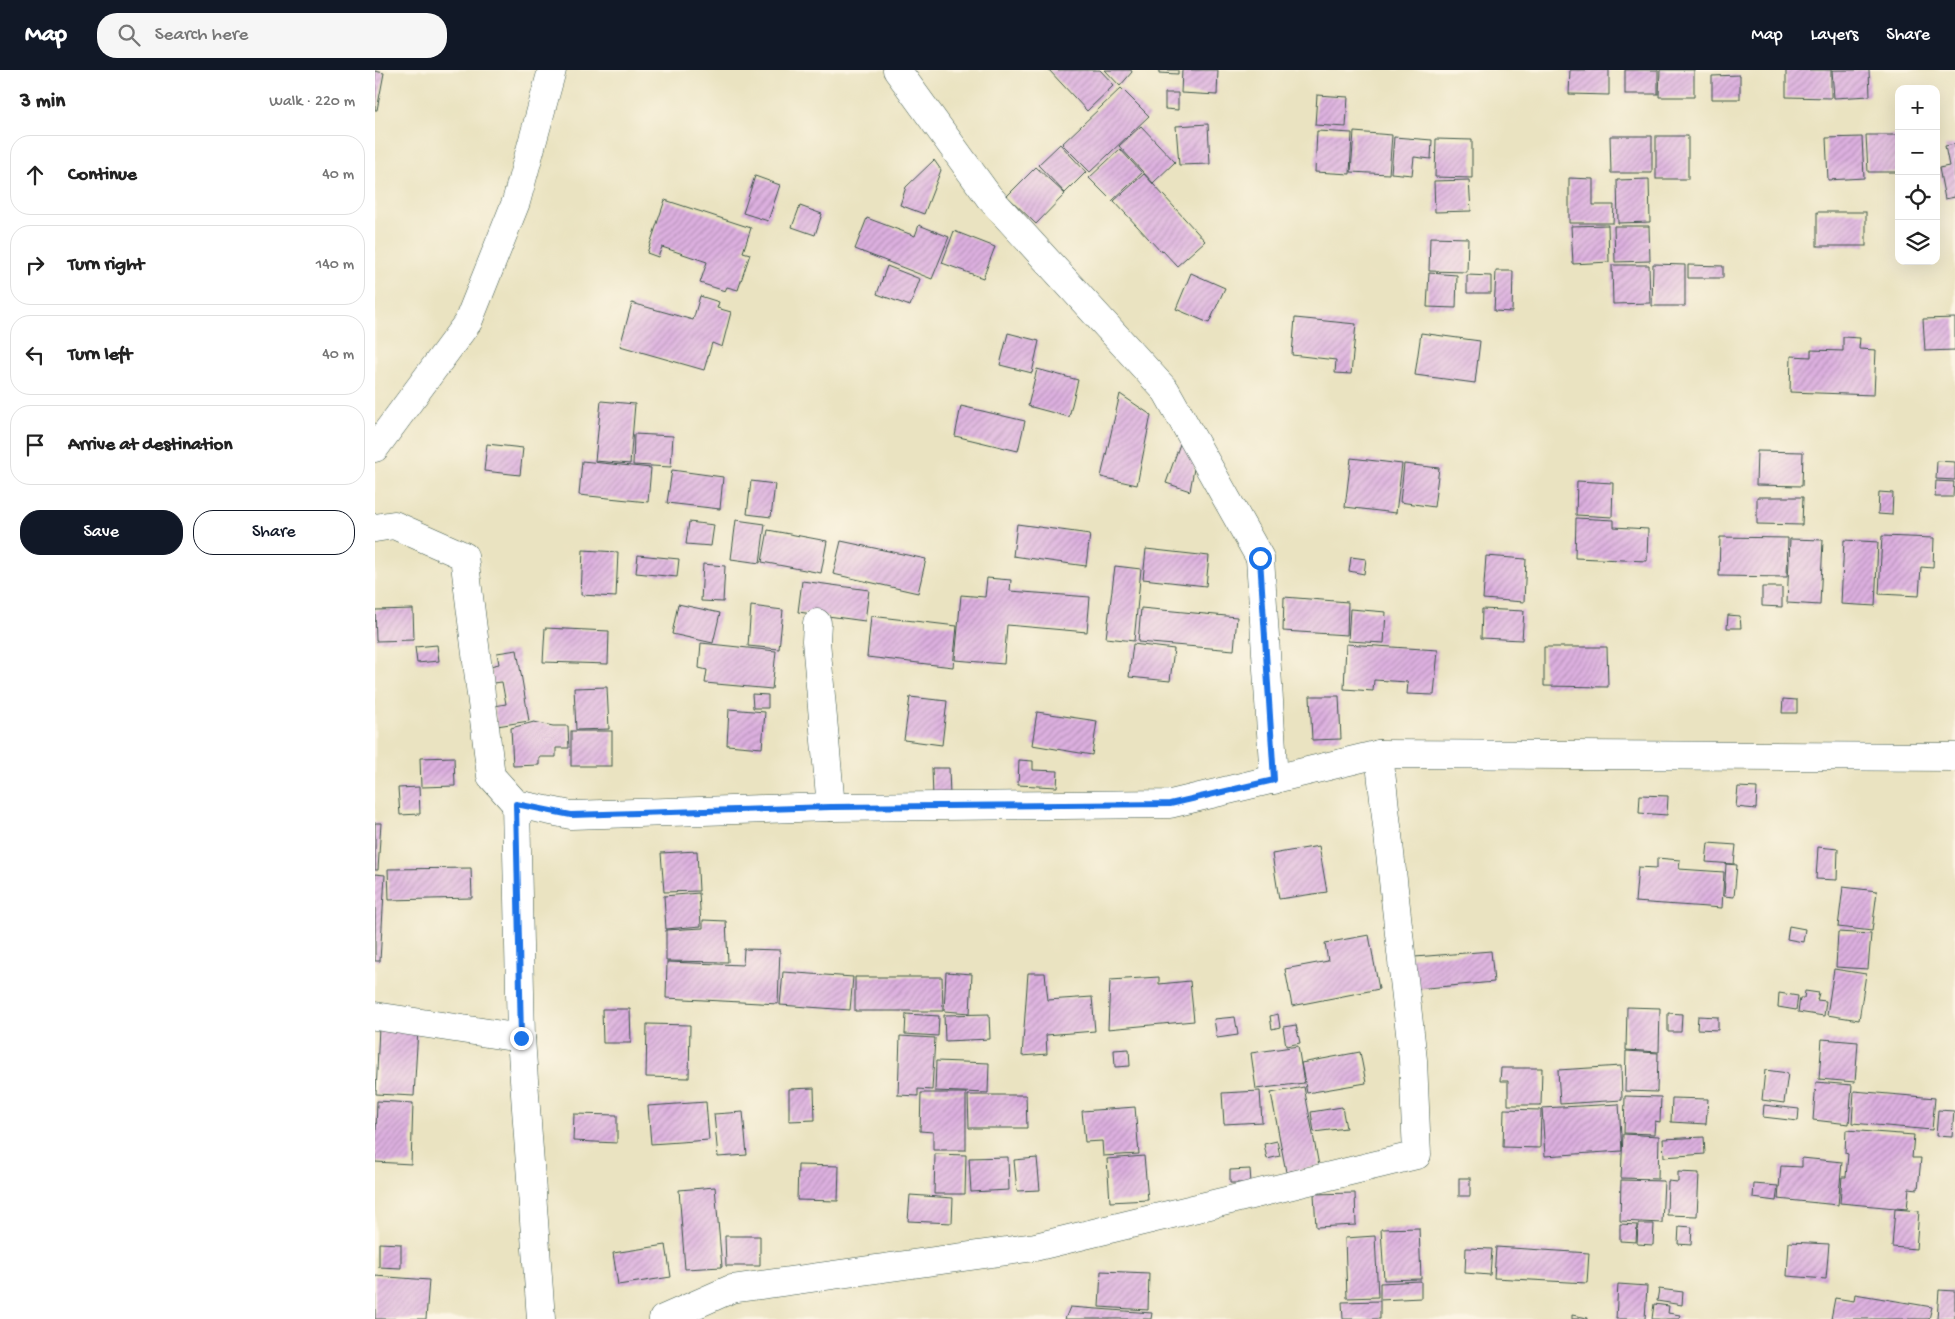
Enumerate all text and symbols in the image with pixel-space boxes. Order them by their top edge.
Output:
search box [97,13,447,58]
text: Map [25,21,67,50]
icon: search [115,21,143,49]
text: Search here [155,24,248,47]
text: Map [1751,25,1783,46]
text: Layers [1811,25,1858,46]
text: Share [1886,25,1930,46]
map controls [1895,85,1940,265]
button: + [1895,85,1940,130]
text: 3 min [20,90,65,115]
text: Walk · 220 m [269,93,355,112]
button: − [1895,130,1940,175]
icon: ahead [21,161,49,189]
text: Continue [68,164,137,187]
text: 40 m [322,166,354,185]
button: locate [1895,175,1940,220]
button: layers [1895,220,1940,265]
icon: right [21,251,49,279]
text: Turn right [68,254,144,277]
text: 140 m [316,256,354,275]
icon: left [21,341,49,369]
text: Turn left [68,344,132,367]
text: 40 m [322,346,354,365]
icon: arrive [21,431,49,459]
text: Arrive at destination [68,434,232,457]
button: Save [20,510,183,555]
button: Share [193,510,355,555]
route start [1249,547,1272,570]
route end [510,1027,533,1050]

